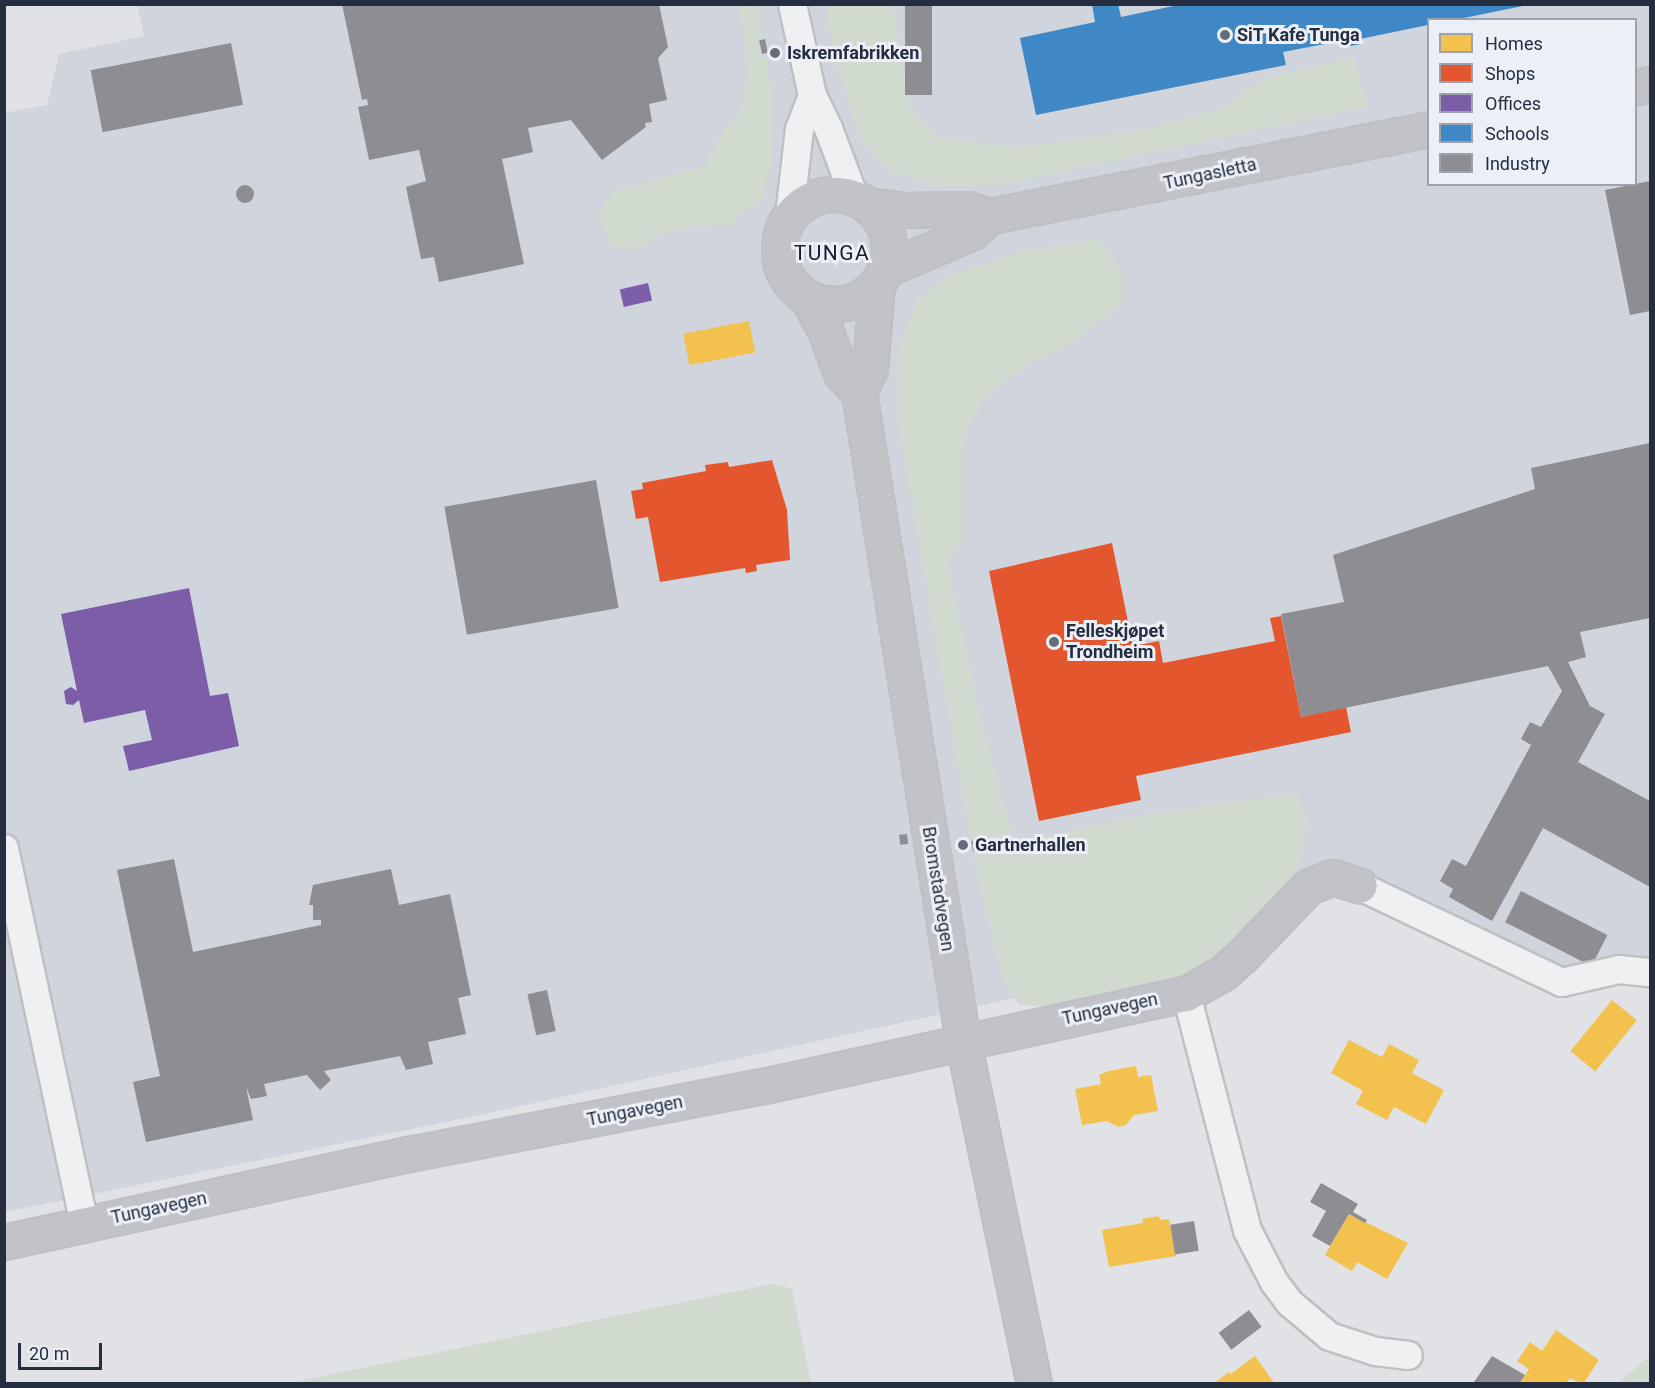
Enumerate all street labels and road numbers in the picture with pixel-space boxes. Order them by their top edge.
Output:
street label: Tungasletta [1162,154,1258,194]
street label: Bromstadvegen [917,825,959,953]
street label: Tungavegen [1060,988,1160,1030]
street label: Tungavegen [585,1091,685,1131]
street label: Tungavegen [109,1187,209,1229]

